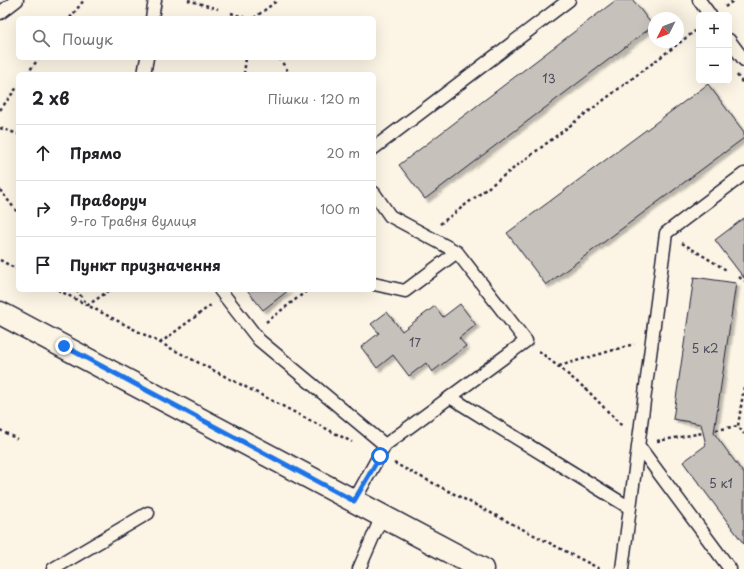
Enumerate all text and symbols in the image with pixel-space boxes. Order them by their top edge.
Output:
north arrow [648,12,684,48]
map controls [696,12,732,84]
button: + [696,12,732,48]
search box [16,16,376,60]
icon: search [30,27,52,49]
text: Пошук [62,27,113,50]
button: − [696,48,732,84]
house number: 13 [542,69,556,87]
text: 2 хв [32,85,69,111]
text: Пішки · 120 m [268,89,360,108]
text: Прямо [70,141,121,164]
icon: ahead [32,142,54,164]
text: 20 m [326,143,360,162]
text: Праворуч [70,188,147,211]
icon: right [32,198,54,220]
text: 100 m [320,199,360,218]
text: 9-го Травня вулиця [70,211,197,230]
text: Пункт призначення [70,253,221,276]
icon: arrive [32,254,54,276]
house number: 17 [409,333,421,351]
route end [55,337,73,355]
house number: 5 к2 [691,339,719,357]
route start [371,447,389,465]
house number: 5 к1 [709,474,733,492]

